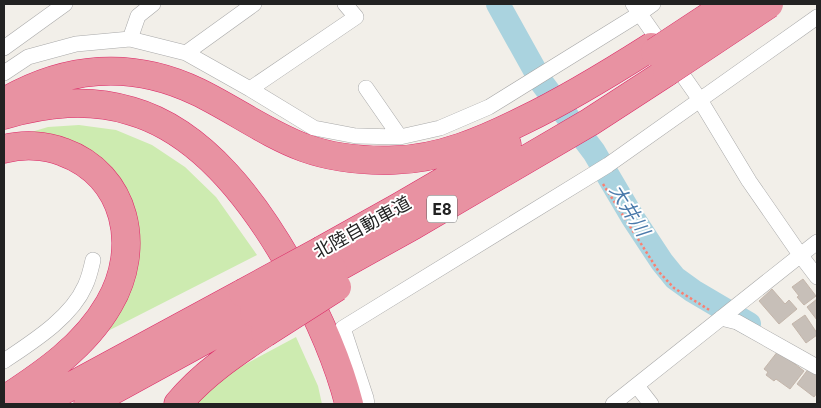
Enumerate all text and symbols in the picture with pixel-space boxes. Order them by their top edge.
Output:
water label: 大井川 [605,179,656,242]
street label: 北陸自動車道 [309,191,415,263]
road number: E8 [427,195,457,222]

